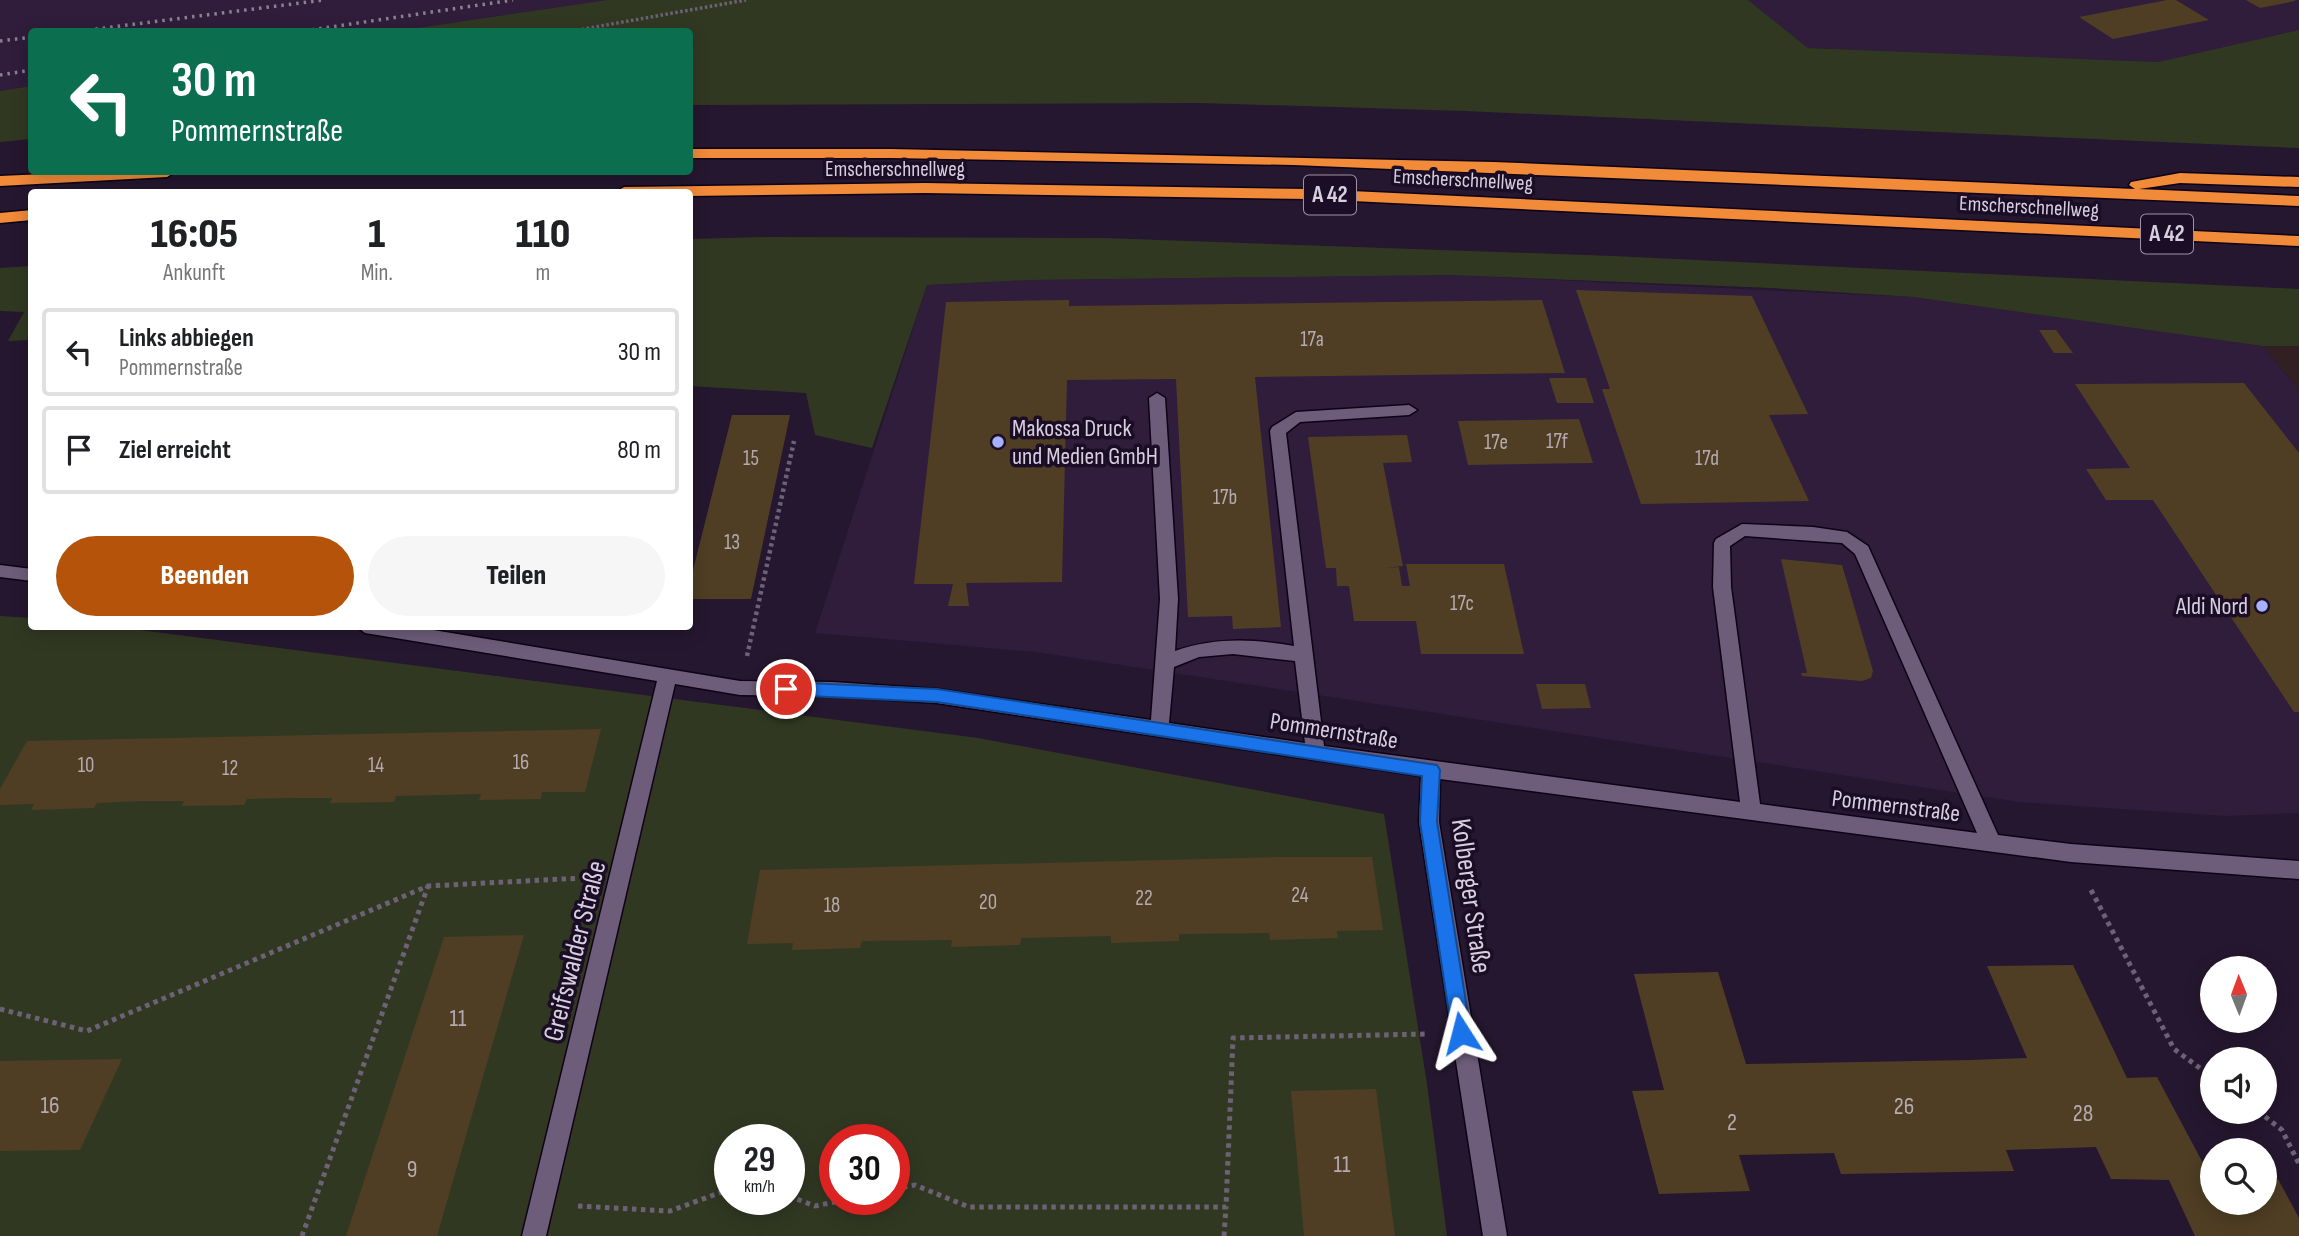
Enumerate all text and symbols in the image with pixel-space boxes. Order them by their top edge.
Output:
text: 30 m [171,52,256,111]
icon: left [56,56,147,147]
text: Pommernstraße [171,112,343,151]
street label: Emscherschnellweg [825,157,965,182]
street label: Emscherschnellweg [1392,164,1534,196]
road number: A 42 [1304,176,1356,214]
street label: Emscherschnellweg [1958,191,2100,223]
text: 16:05 [151,209,238,260]
text: 1 [368,209,385,260]
text: 110 [515,209,570,260]
road number: A 42 [2141,215,2193,254]
text: Ankunft [163,259,225,287]
text: Min. [361,259,393,287]
text: m [536,259,550,287]
text: Links abbiegen [119,323,254,354]
house number: 17a [1300,327,1324,352]
icon: left [60,333,98,371]
text: 30 m [618,337,661,368]
text: Pommernstraße [119,354,243,382]
place label: Makossa Druck und Medien GmbH [1012,414,1158,471]
house number: 17f [1546,429,1569,454]
house number: 17e [1484,430,1508,455]
icon: arrive [60,431,98,469]
marker: Makossa Druck und Medien GmbH [990,434,1006,450]
text: Ziel erreicht [119,435,231,466]
text: 80 m [617,435,661,466]
house number: 15 [743,446,759,471]
house number: 17d [1695,446,1719,471]
house number: 17b [1213,485,1237,510]
house number: 13 [724,530,740,555]
button: Beenden [56,536,354,616]
button: Teilen [368,536,665,616]
house number: 17c [1450,591,1474,616]
place label: Aldi Nord [2175,592,2248,621]
marker: Aldi Nord [2254,598,2270,614]
pin [756,659,816,719]
icon: arrive [767,670,805,708]
street label: Pommernstraße [1268,707,1400,755]
house number: 16 [513,750,529,775]
house number: 10 [78,753,94,778]
house number: 14 [368,753,384,778]
house number: 12 [222,756,238,781]
street label: Pommernstraße [1830,784,1962,828]
street label: Kolberger Straße [1444,817,1498,975]
street label: Greifswalder Straße [537,857,613,1045]
house number: 24 [1291,883,1309,908]
house number: 22 [1135,886,1153,911]
house number: 20 [979,890,997,915]
house number: 18 [824,893,840,918]
north arrow [2200,956,2277,1032]
map controls [2200,956,2277,1215]
position arrow [1424,996,1498,1070]
house number: 11 [450,1004,467,1033]
button: sound [2200,1047,2277,1124]
house number: 16 [41,1091,59,1120]
house number: 26 [1894,1092,1914,1121]
house number: 28 [2073,1099,2093,1128]
house number: 2 [1727,1108,1737,1137]
speed limit sign: 30 [819,1124,910,1215]
button: search [2200,1138,2277,1215]
text: 29 [744,1139,775,1182]
house number: 11 [1334,1150,1351,1179]
house number: 9 [407,1155,417,1184]
text: km/h [744,1176,775,1197]

